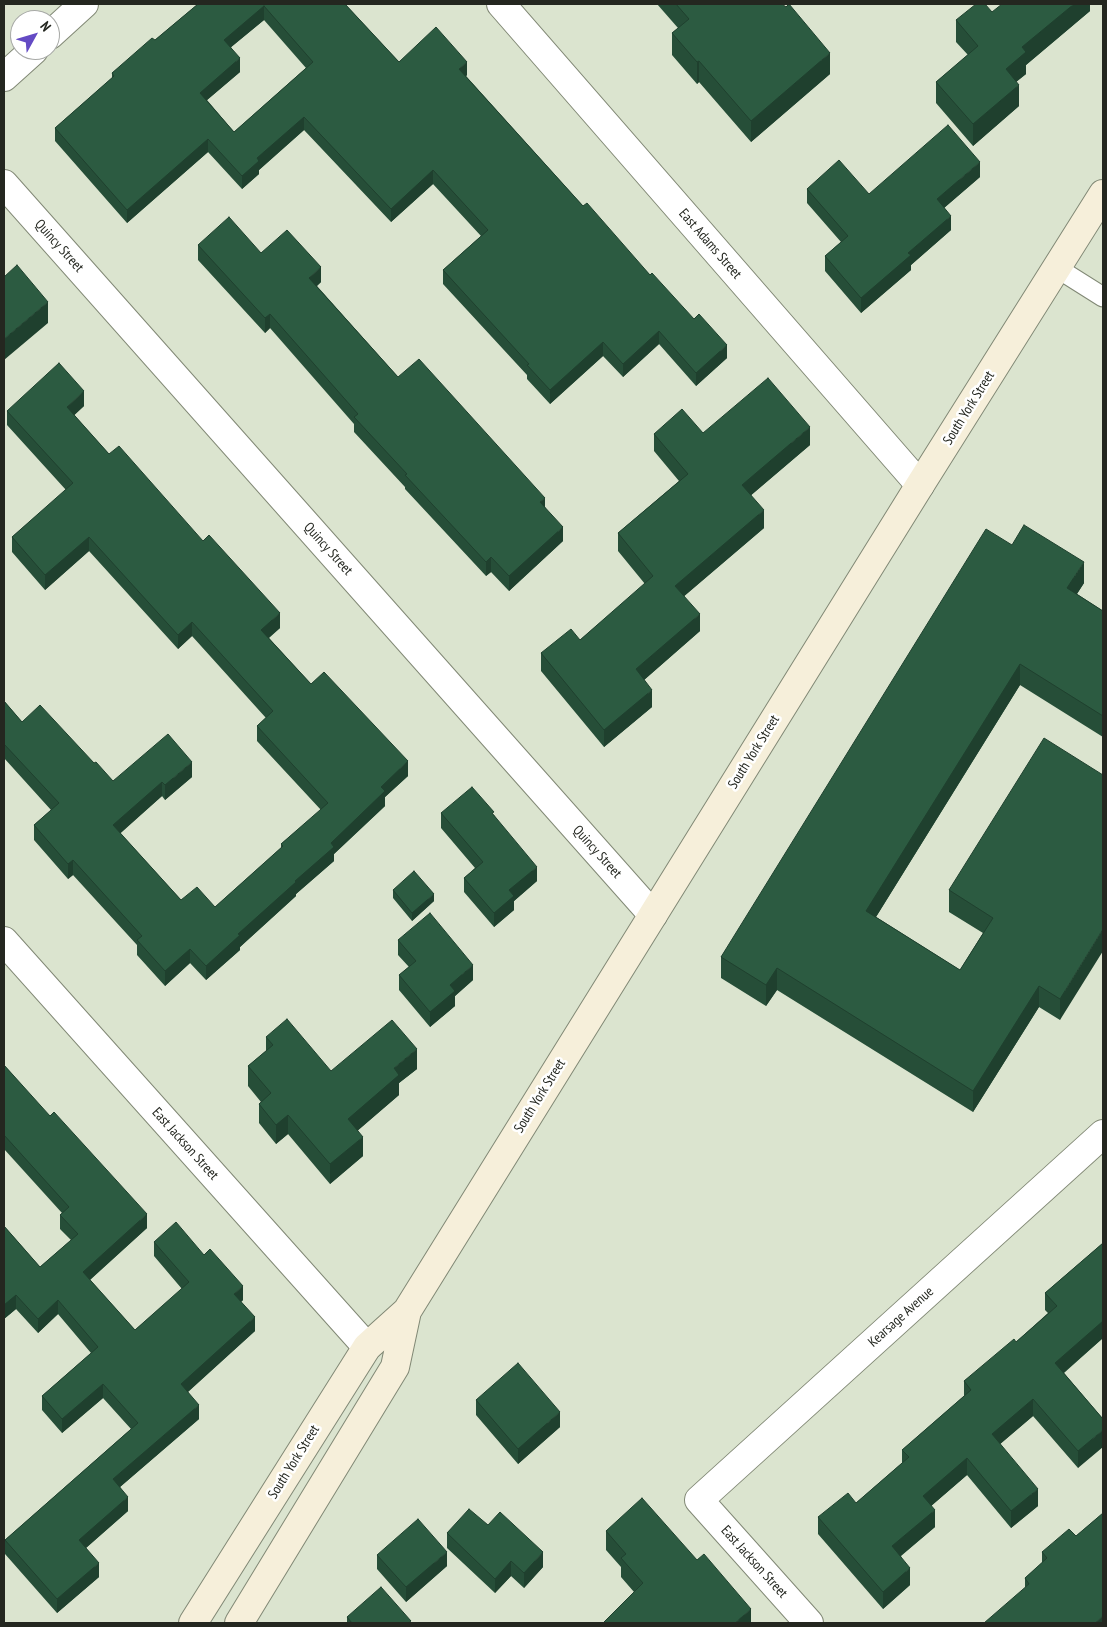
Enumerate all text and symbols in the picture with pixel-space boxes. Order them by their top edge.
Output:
north arrow [10,10,60,60]
text: N [37,18,55,35]
street label: East Adams Street [675,206,745,282]
street label: Quincy Street [31,216,87,276]
street label: South York Street [940,368,998,448]
street label: Quincy Street [300,519,356,579]
street label: South York Street [725,712,783,792]
street label: Quincy Street [569,822,625,882]
street label: South York Street [511,1056,569,1136]
street label: East Jackson Street [148,1104,222,1184]
street label: Kearsage Avenue [865,1283,937,1351]
street label: South York Street [265,1422,323,1502]
street label: East Jackson Street [717,1522,791,1602]

